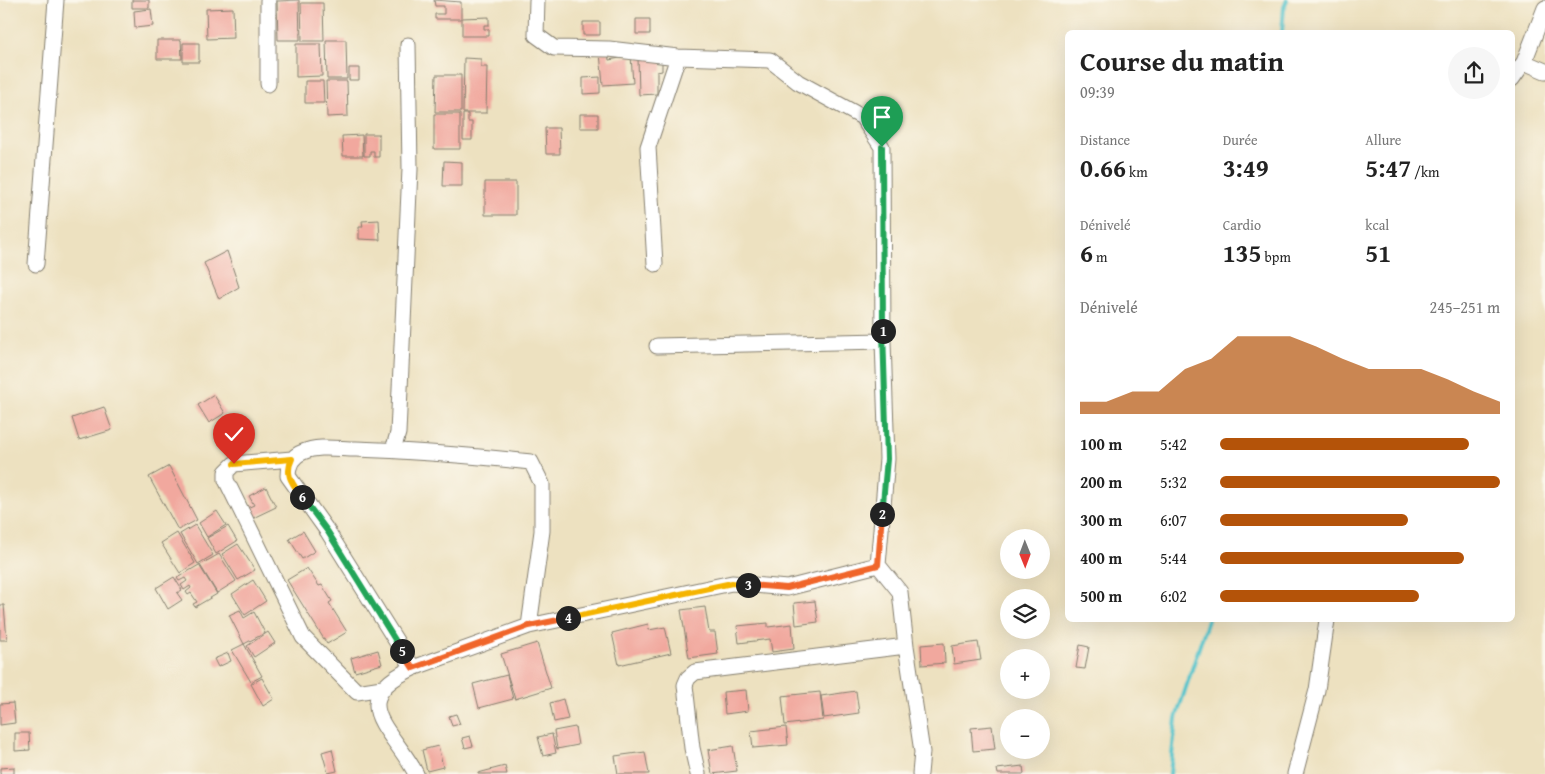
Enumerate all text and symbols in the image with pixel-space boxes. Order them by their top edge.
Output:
text: Course du matin [1080,40,1284,81]
button: share [1448,47,1500,99]
text: 09:39 [1080,80,1115,104]
pin [861,96,903,147]
icon: arrive [868,103,896,131]
text: Distance [1080,130,1130,150]
text: Durée [1223,130,1258,150]
text: Allure [1365,130,1401,150]
text: 0.66 [1080,150,1126,186]
text: 3:49 [1223,150,1269,186]
text: 5:47 [1365,150,1411,186]
text: km [1126,162,1148,182]
text: /km [1411,162,1440,182]
text: Dénivelé [1080,215,1131,235]
text: Cardio [1223,215,1261,235]
text: kcal [1365,215,1389,235]
text: 6 [1080,235,1093,271]
text: 135 [1223,235,1262,271]
text: 51 [1365,235,1391,271]
text: m [1093,247,1107,267]
text: bpm [1262,247,1291,267]
text: Dénivelé [1080,295,1138,319]
text: 245–251 m [1430,295,1500,319]
pin: 1 [870,318,896,344]
text: 1 [880,321,887,341]
pin [213,413,255,464]
icon: check [220,420,248,448]
text: 100 m [1080,432,1122,456]
text: 5:42 [1160,432,1187,456]
text: 200 m [1080,470,1122,494]
text: 5:32 [1160,470,1187,494]
pin: 6 [290,484,314,510]
text: 6 [299,487,306,507]
pin: 2 [870,502,894,526]
text: 2 [879,504,886,524]
text: 300 m [1080,508,1122,532]
text: 6:07 [1160,508,1187,532]
north arrow [1000,529,1050,579]
map controls [1000,529,1050,759]
text: 400 m [1080,546,1122,570]
text: 5:44 [1160,546,1187,570]
pin: 3 [736,572,760,598]
text: 3 [745,575,752,595]
text: 500 m [1080,584,1122,608]
text: 6:02 [1160,584,1187,608]
button: layers [1000,589,1050,639]
pin: 4 [556,606,580,630]
text: 4 [565,608,572,628]
pin: 5 [390,638,414,664]
text: 5 [399,641,406,661]
button: + [1000,649,1050,699]
button: − [1000,709,1050,759]

